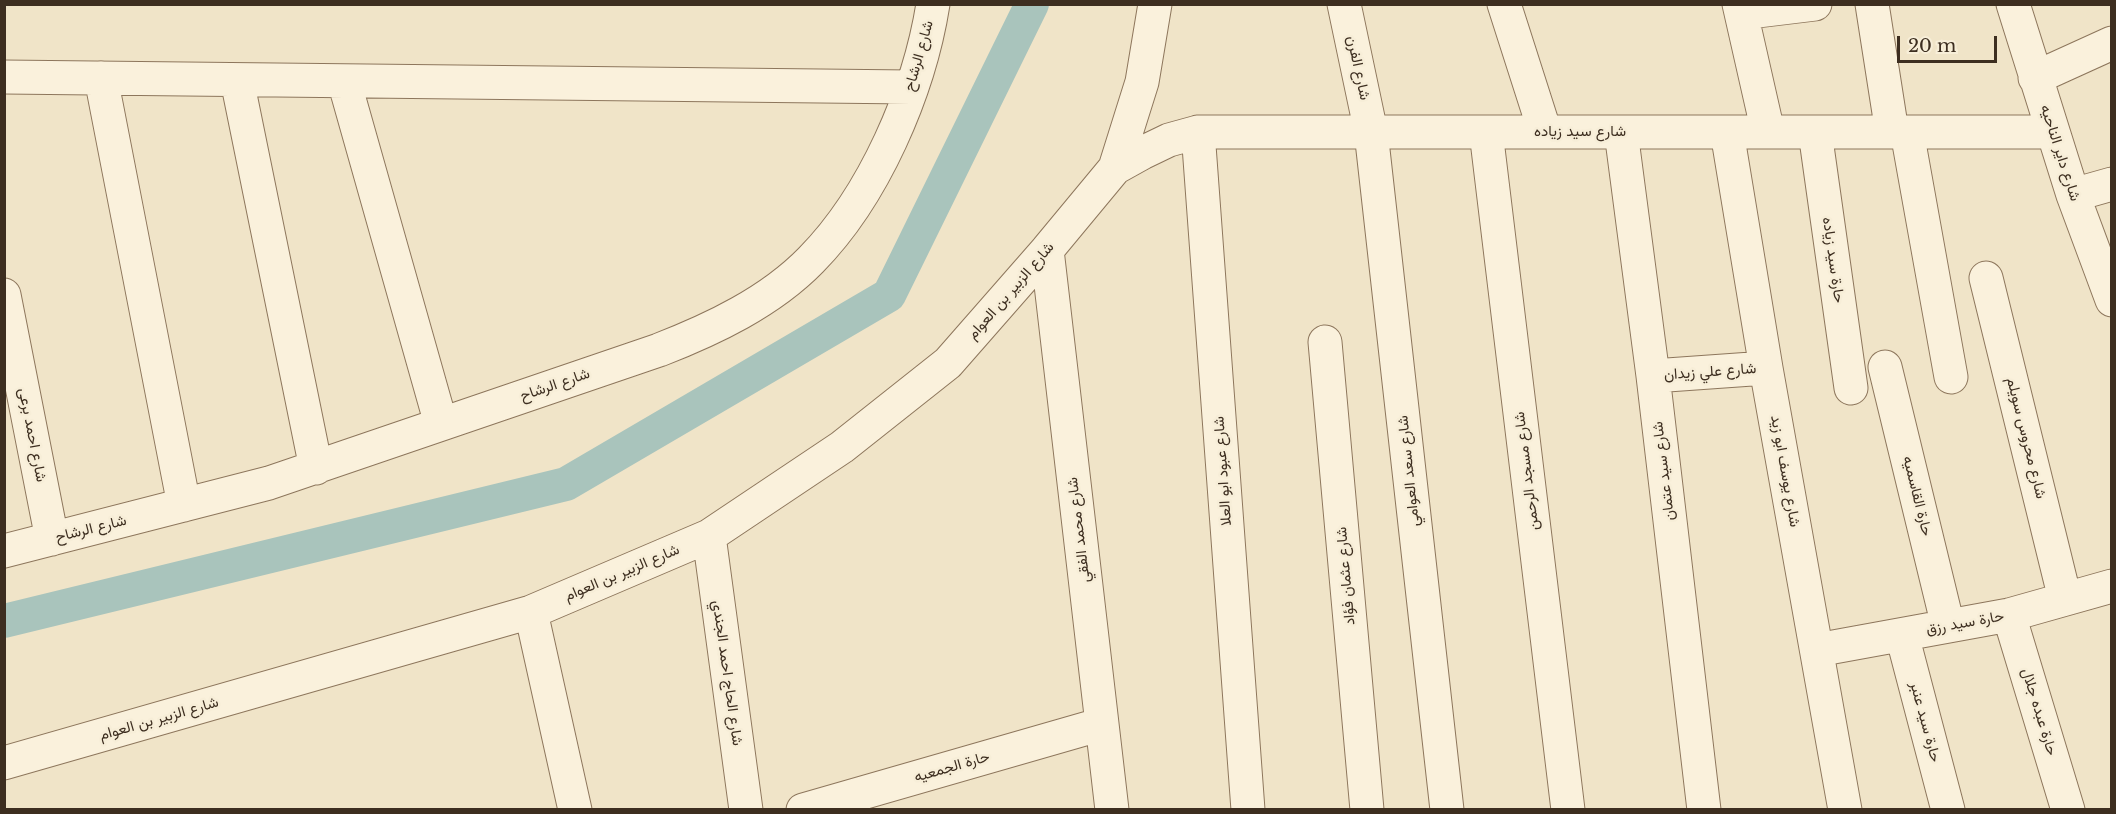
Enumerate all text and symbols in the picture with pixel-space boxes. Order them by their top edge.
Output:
street label: شارع الرشاح [900,19,938,93]
scale bar [1900,24,2000,62]
street label: شارع الفرن [1342,34,1374,102]
text: 20 m [1908,35,1956,57]
street label: شارع داير الناحيه [2036,102,2084,204]
street label: شارع سيد زياده [1534,123,1626,141]
street label: حارة سيد زياده [1818,216,1848,304]
street label: شارع الزبير بن العوام [964,239,1058,343]
street label: شارع علي زيدان [1663,360,1757,384]
street label: شارع الرشاح [518,365,592,405]
street label: شارع محروس سويلم [2002,375,2050,501]
street label: شارع احمد برعى [14,386,50,484]
street label: شارع مسجد الرحمن [1511,411,1543,531]
street label: شارع يوسف ابو زيد [1766,414,1804,528]
street label: شارع سعد العوامي [1394,415,1424,527]
street label: شارع عبود ابو العلا [1210,416,1236,526]
street label: شارع سيد عتمان [1649,420,1679,522]
street label: حارة القاسميه [1898,454,1936,538]
street label: شارع محمد الفقي [1064,476,1094,584]
street label: شارع الرشاح [54,511,128,547]
street label: شارع عثمان فؤاد [1333,526,1359,626]
street label: شارع الزبير بن العوام [562,541,682,605]
street label: شارع الحاج احمد الجندي [708,599,746,747]
street label: حارة سيد رزق [1925,607,2005,639]
street label: حارة عبده جلال [2017,666,2061,758]
street label: حارة سيد عنبر [1906,680,1944,764]
street label: شارع الزبير بن العوام [97,693,221,745]
street label: حارة الجمعيه [912,748,992,786]

